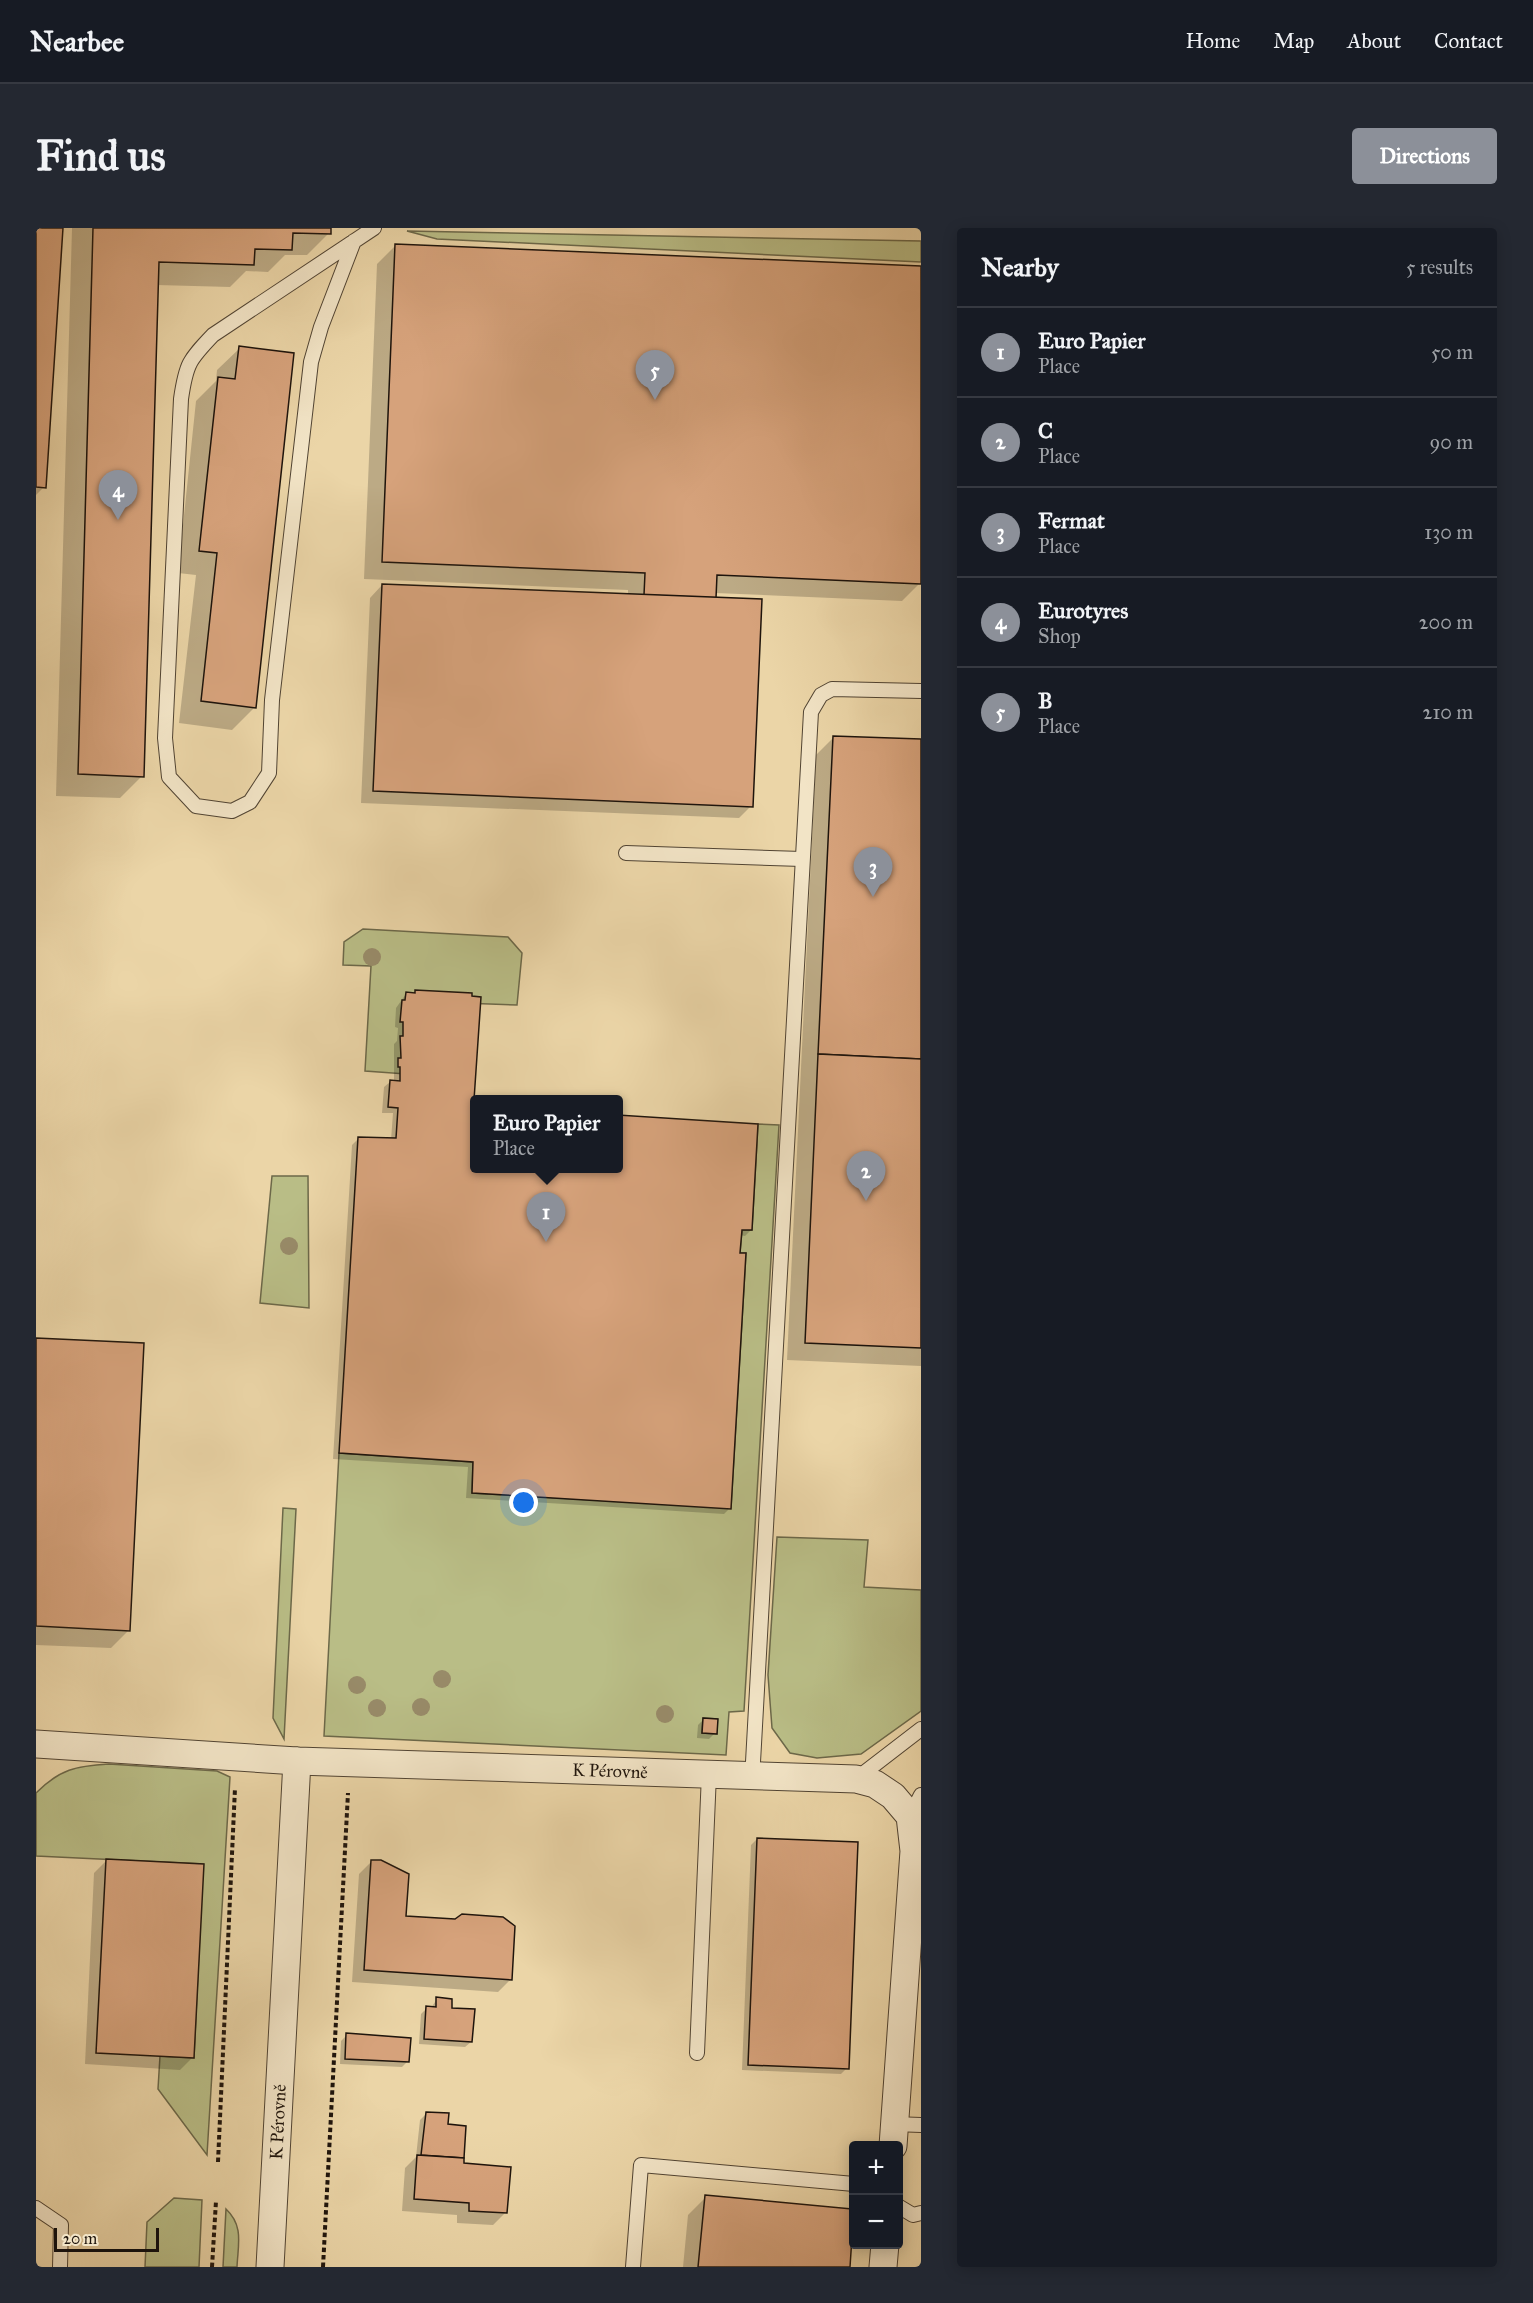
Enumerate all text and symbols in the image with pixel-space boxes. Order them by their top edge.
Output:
text: Nearbee [30,24,124,59]
text: Home [1185,28,1240,54]
text: Map [1273,28,1314,54]
text: About [1347,28,1401,54]
text: Contact [1434,28,1503,54]
button: Directions [1352,128,1497,184]
text: Find us [36,130,166,182]
text: Nearby [981,251,1059,283]
text: 5 results [1406,255,1473,279]
text: Euro Papier [1038,327,1145,354]
text: 1 [997,340,1004,364]
text: 50 m [1431,340,1473,364]
pin: 5 [636,350,674,400]
text: Place [1038,354,1080,378]
text: C [1038,417,1053,444]
text: 2 [996,430,1005,454]
text: 90 m [1430,430,1473,454]
text: Place [1038,444,1080,468]
pin: 4 [98,470,137,520]
text: Fermat [1038,507,1105,534]
text: 3 [997,520,1005,544]
text: 130 m [1424,520,1473,544]
text: Place [1038,534,1080,558]
text: Eurotyres [1038,597,1128,624]
text: 4 [995,610,1006,634]
text: 200 m [1419,610,1473,634]
text: Shop [1038,624,1081,648]
text: B [1038,687,1053,714]
text: 5 [996,700,1005,724]
text: 210 m [1423,700,1473,724]
text: Place [1038,714,1080,738]
pin: 3 [854,848,892,897]
popup [470,1095,623,1173]
text: Euro Papier [493,1109,600,1136]
text: Place [493,1136,535,1160]
pin: 2 [846,1152,886,1201]
pin: 1 [526,1192,566,1242]
your location [509,1488,538,1517]
street label: K Pérovně [572,1759,648,1783]
street label: K Pérovně [265,2084,291,2160]
map controls [849,2141,903,2249]
button: + [849,2141,903,2195]
button: − [849,2195,903,2249]
scale bar [54,2225,159,2252]
text: 20 m [63,2229,97,2248]

